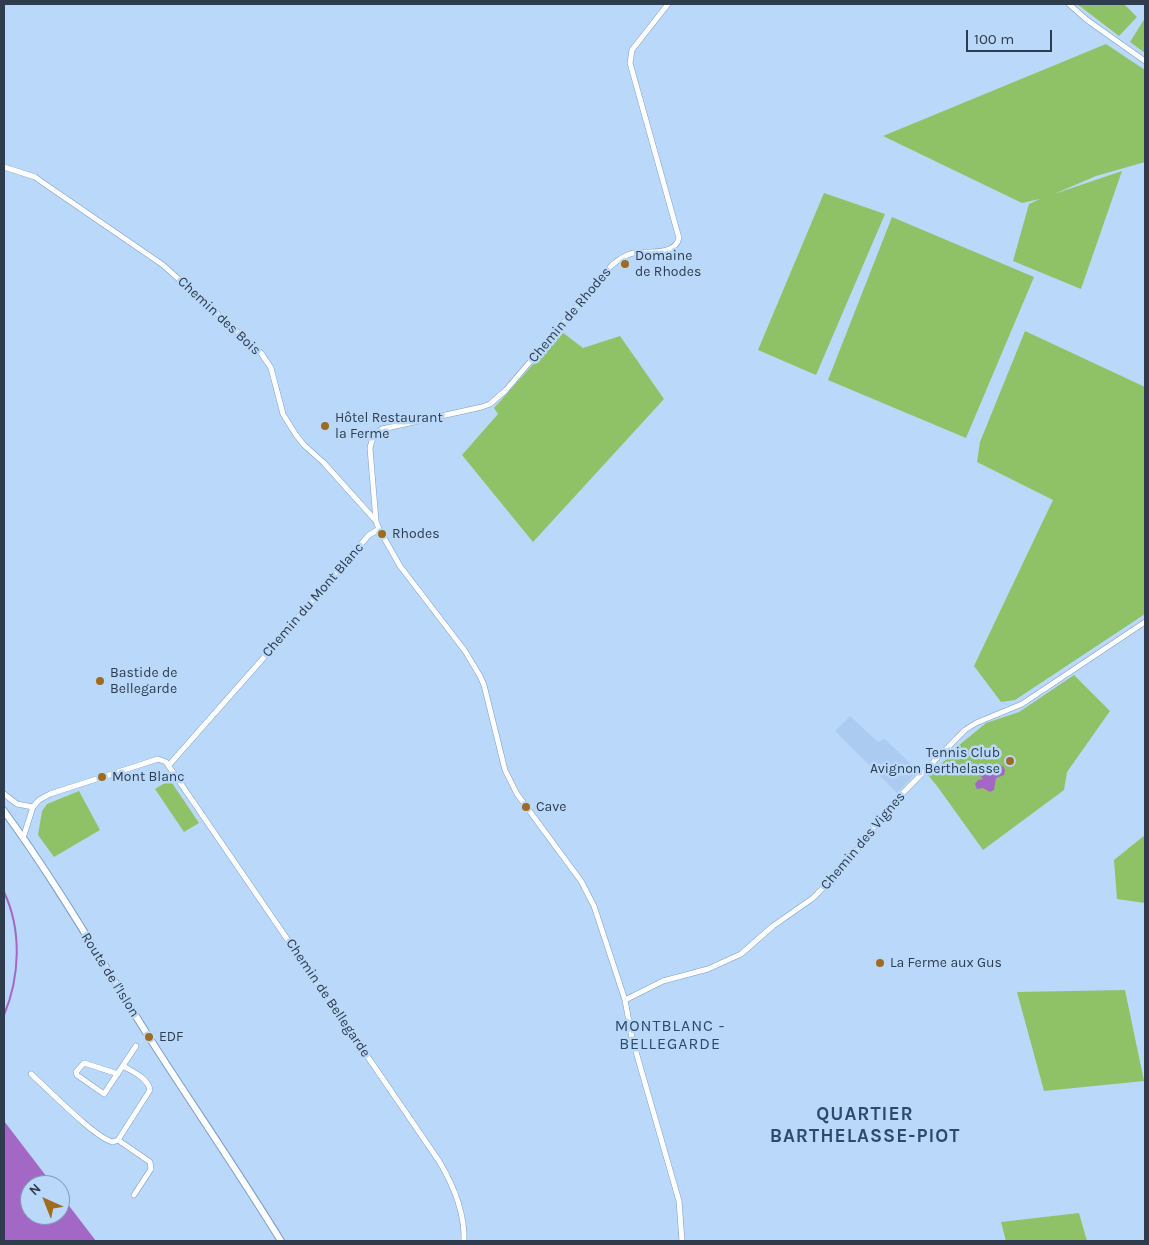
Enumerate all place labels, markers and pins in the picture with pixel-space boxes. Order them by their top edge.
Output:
place label: Domaine de Rhodes [635,248,701,280]
marker: Domaine de Rhodes [619,258,631,270]
place label: Hôtel Restaurant la Ferme [335,410,443,442]
marker: Hôtel Restaurant la Ferme [319,420,331,432]
place label: Rhodes [392,526,440,542]
marker: Rhodes [376,528,388,540]
place label: Bastide de Bellegarde [110,665,177,698]
marker: Bastide de Bellegarde [94,675,106,687]
place label: Tennis Club Avignon Berthelasse [870,745,1000,778]
marker: Tennis Club Avignon Berthelasse [1004,755,1016,767]
place label: Mont Blanc [112,769,185,785]
marker: Mont Blanc [96,771,108,783]
place label: Cave [536,799,567,815]
marker: Cave [520,801,532,813]
place label: La Ferme aux Gus [890,955,1002,971]
marker: La Ferme aux Gus [874,957,886,969]
place label: EDF [159,1029,183,1045]
marker: EDF [143,1031,155,1043]

